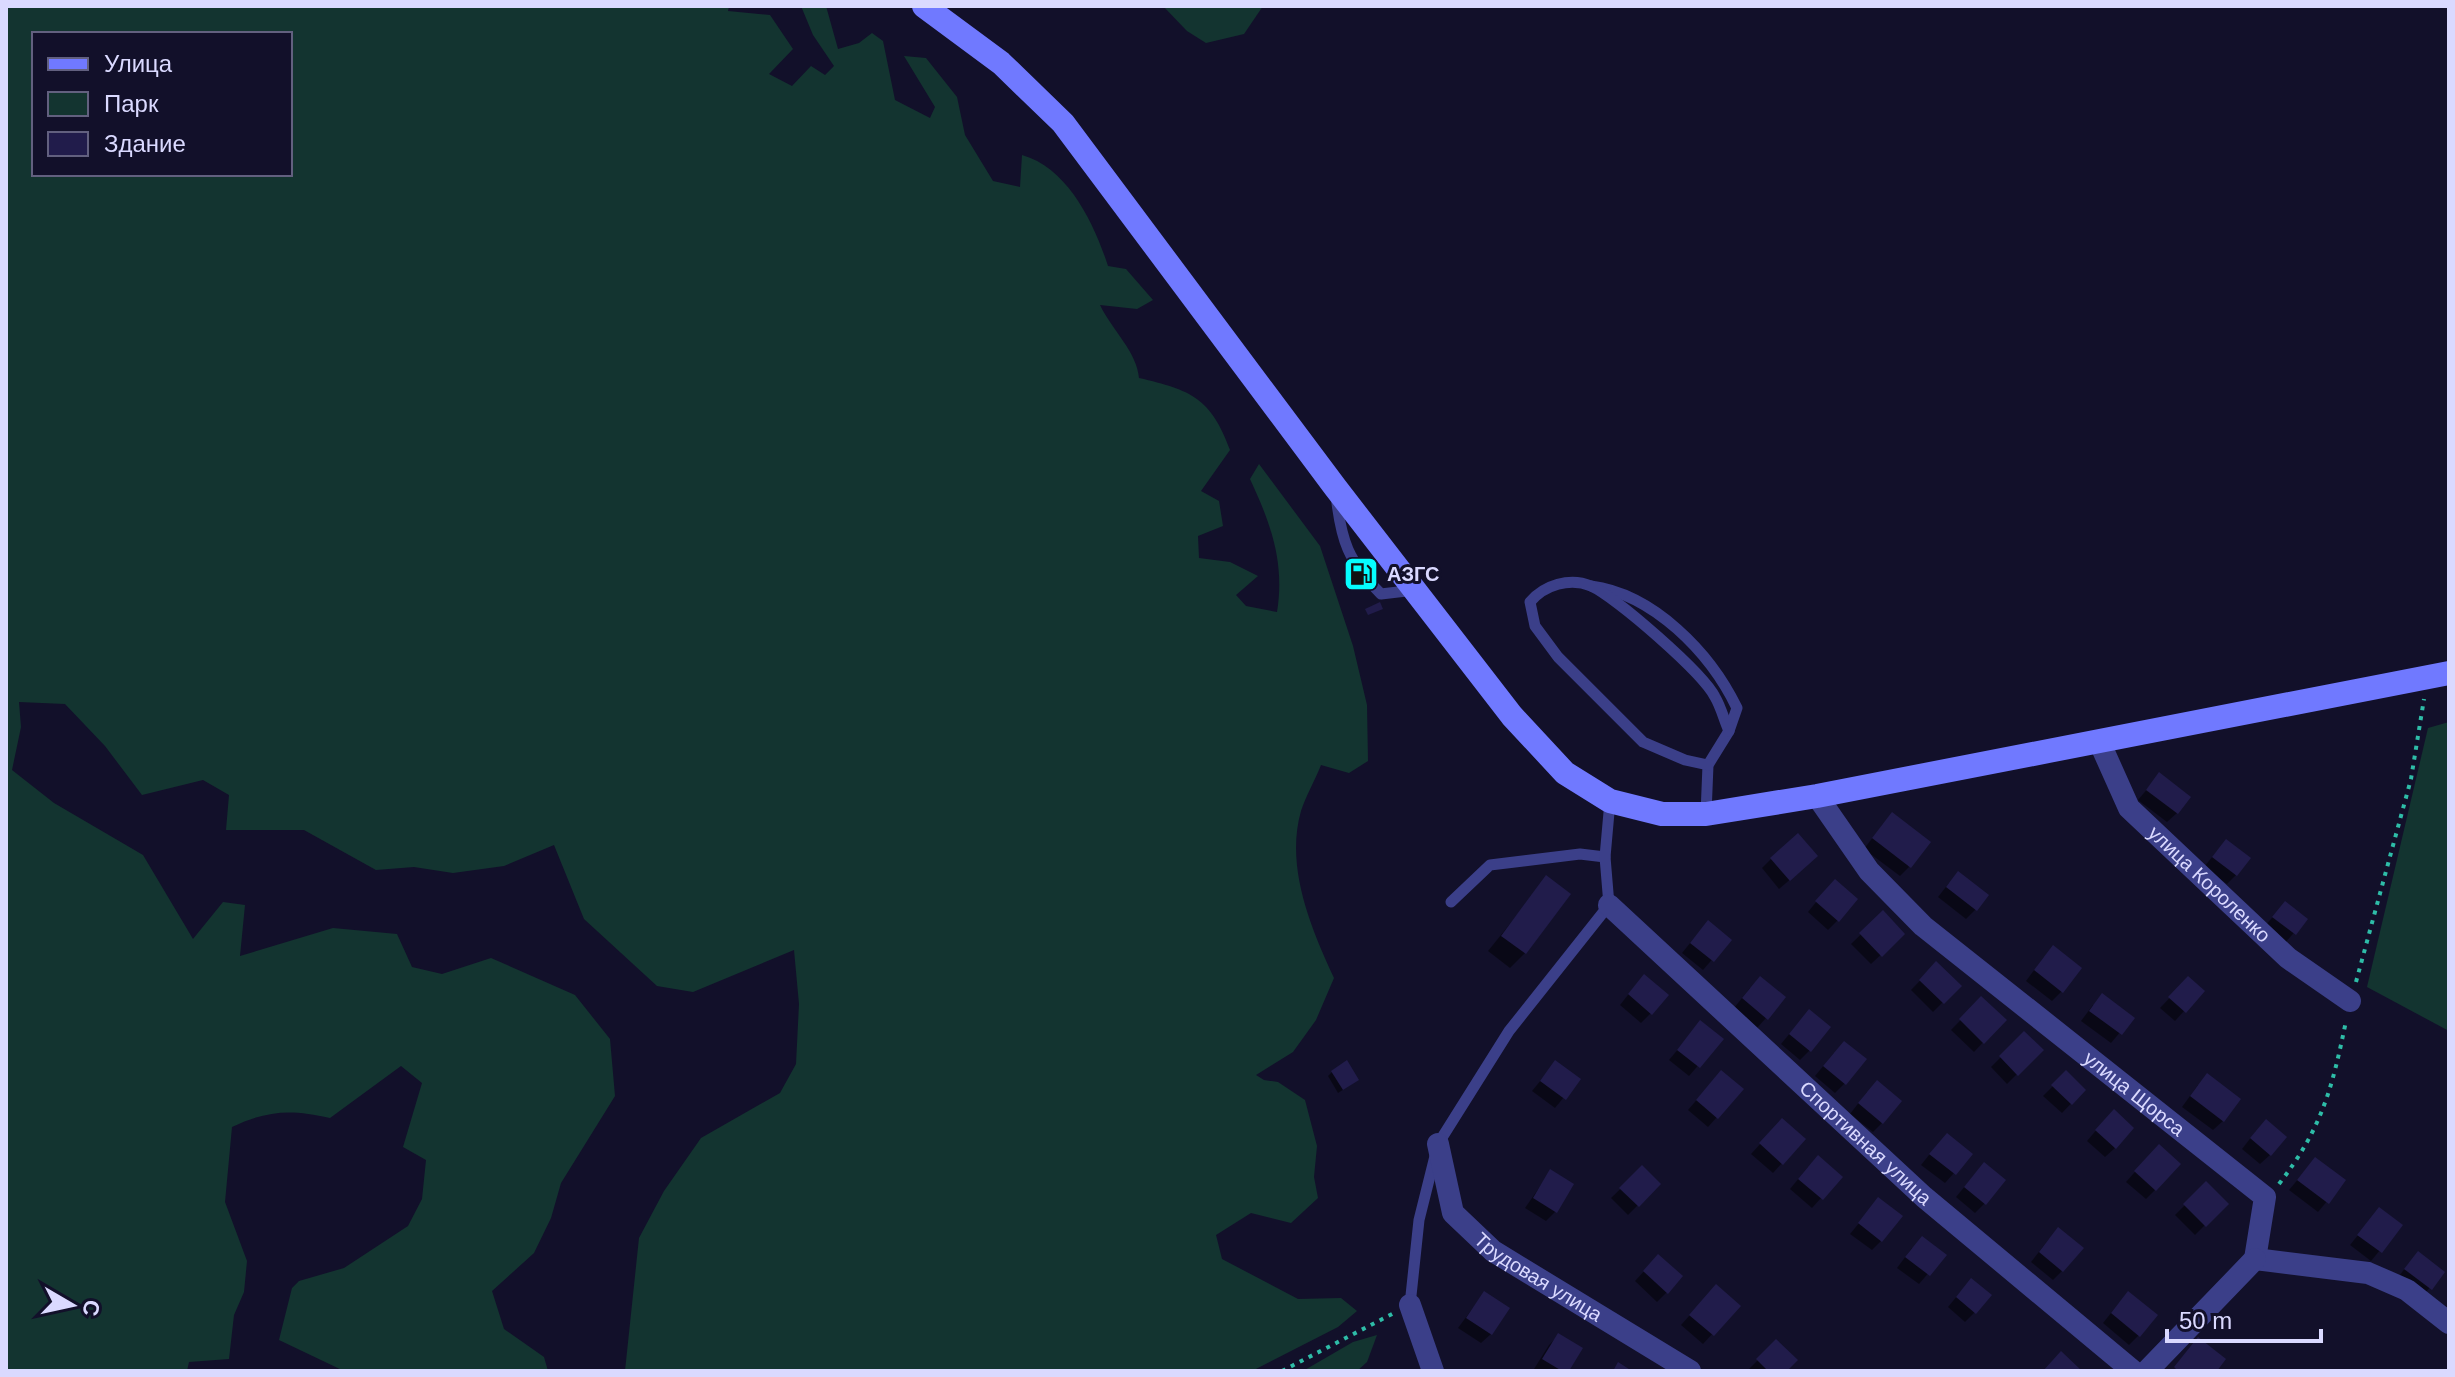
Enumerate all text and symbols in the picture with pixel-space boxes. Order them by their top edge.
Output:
legend [32,32,292,176]
text: Улица [104,50,173,77]
text: Парк [104,90,159,117]
text: Здание [104,130,186,157]
fuel station icon: АЗГС [1342,555,1380,593]
place label: АЗГС [1387,563,1440,585]
street label: улица Короленко [2144,821,2275,946]
street label: улица Щорса [2079,1047,2190,1141]
street label: Спортивная улица [1795,1077,1937,1210]
street label: Трудовая улица [1470,1228,1607,1326]
north arrow [32,1265,112,1345]
scale bar [2167,1293,2321,1343]
text: С [78,1298,105,1318]
text: 50 m [2179,1307,2232,1334]

